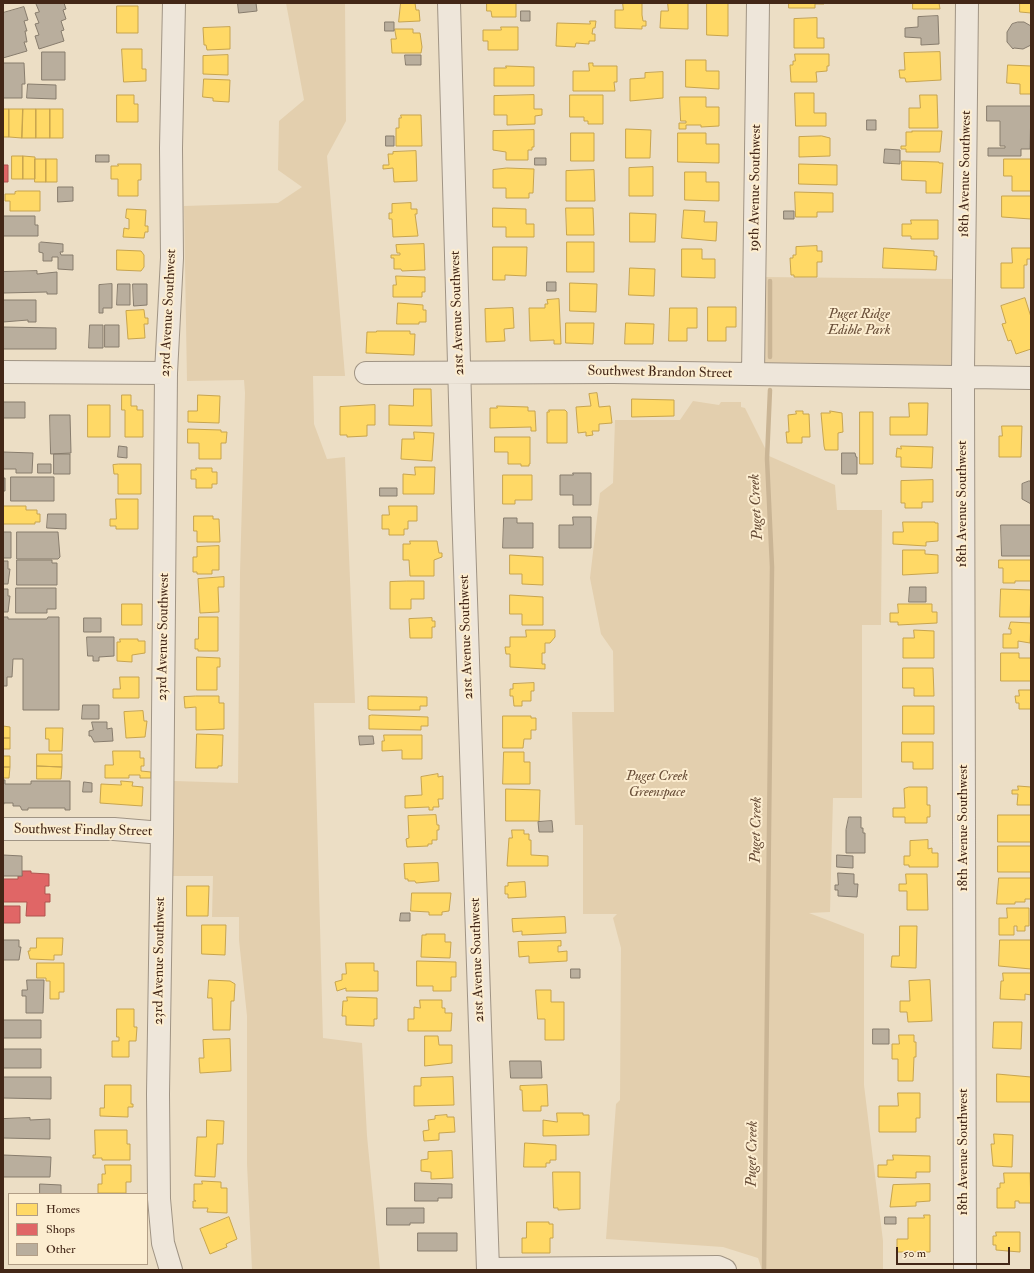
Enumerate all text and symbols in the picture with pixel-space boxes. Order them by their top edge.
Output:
street label: 18th Avenue Southwest [956,110,976,238]
street label: 19th Avenue Southwest [746,124,766,252]
street label: 23rd Avenue Southwest [157,249,181,377]
street label: 21st Avenue Southwest [447,250,469,376]
park label: Puget Ridge Edible Park [828,307,890,340]
street label: Southwest Brandon Street [587,363,733,383]
street label: 18th Avenue Southwest [955,440,971,568]
water label: Puget Creek [746,473,768,541]
street label: 23rd Avenue Southwest [154,573,174,701]
street label: 21st Avenue Southwest [456,574,478,700]
street label: 18th Avenue Southwest [956,764,972,892]
park label: Puget Creek Greenspace [626,769,688,802]
water label: Puget Creek [747,797,767,863]
street label: Southwest Findlay Street [14,821,152,841]
street label: 23rd Avenue Southwest [150,897,170,1025]
street label: 21st Avenue Southwest [467,897,489,1023]
street label: 18th Avenue Southwest [956,1088,972,1216]
water label: Puget Creek [743,1121,763,1187]
legend [8,1193,148,1265]
text: Homes [46,1202,80,1217]
text: Shops [46,1222,75,1237]
scale bar [898,1239,1012,1265]
text: Other [46,1242,75,1257]
text: 50 m [903,1246,926,1261]

